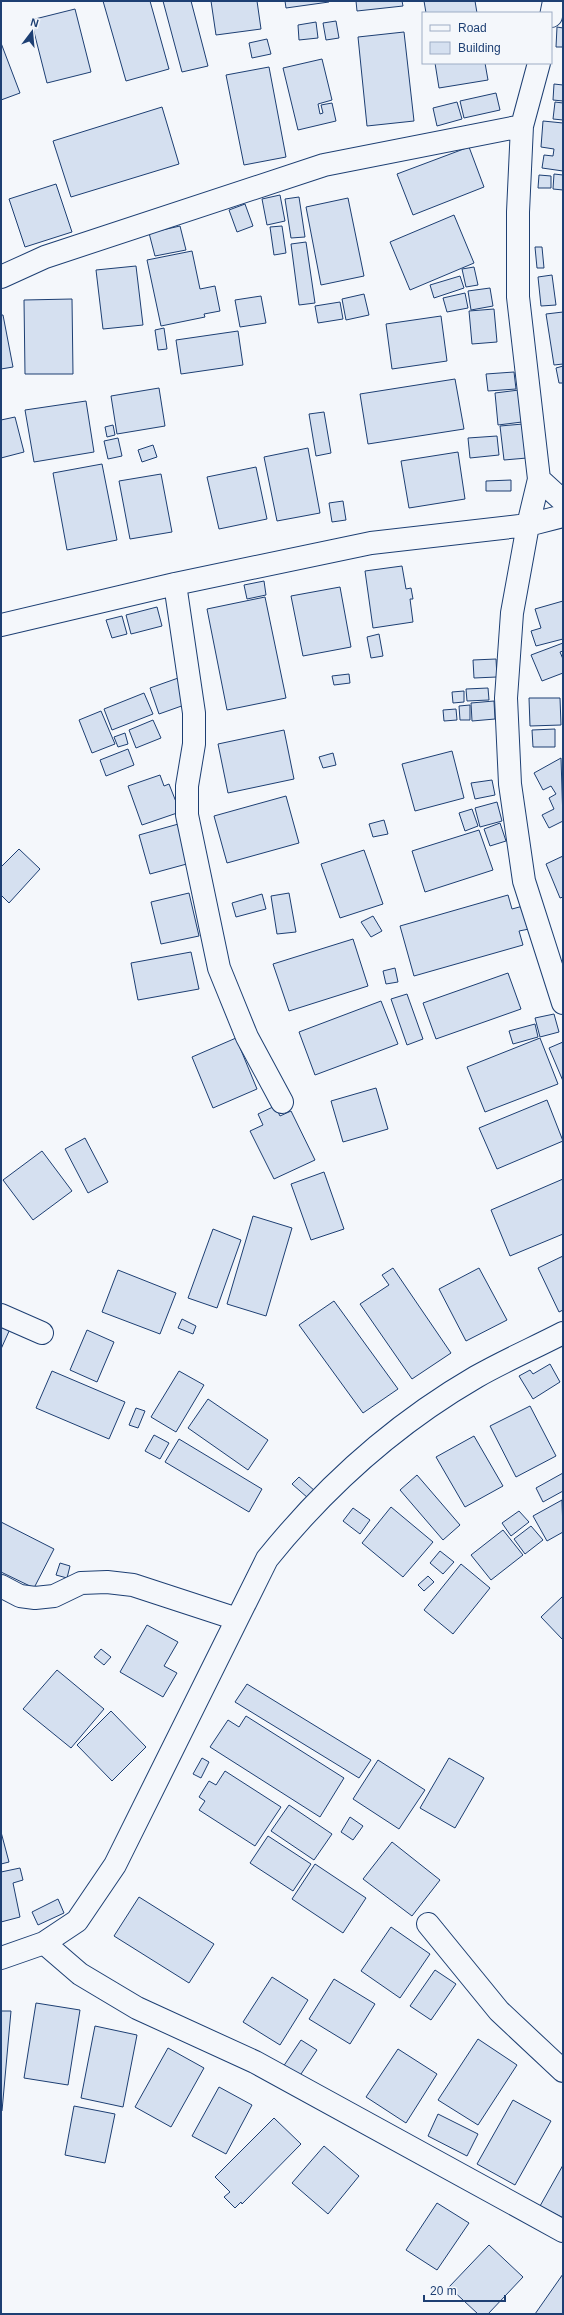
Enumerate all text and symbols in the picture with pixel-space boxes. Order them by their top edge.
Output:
north arrow [12,12,52,52]
legend [422,12,552,64]
text: N [29,16,40,29]
text: Road [458,21,487,35]
text: Building [458,41,501,55]
scale bar [424,2277,505,2303]
text: 20 m [430,2284,457,2298]

